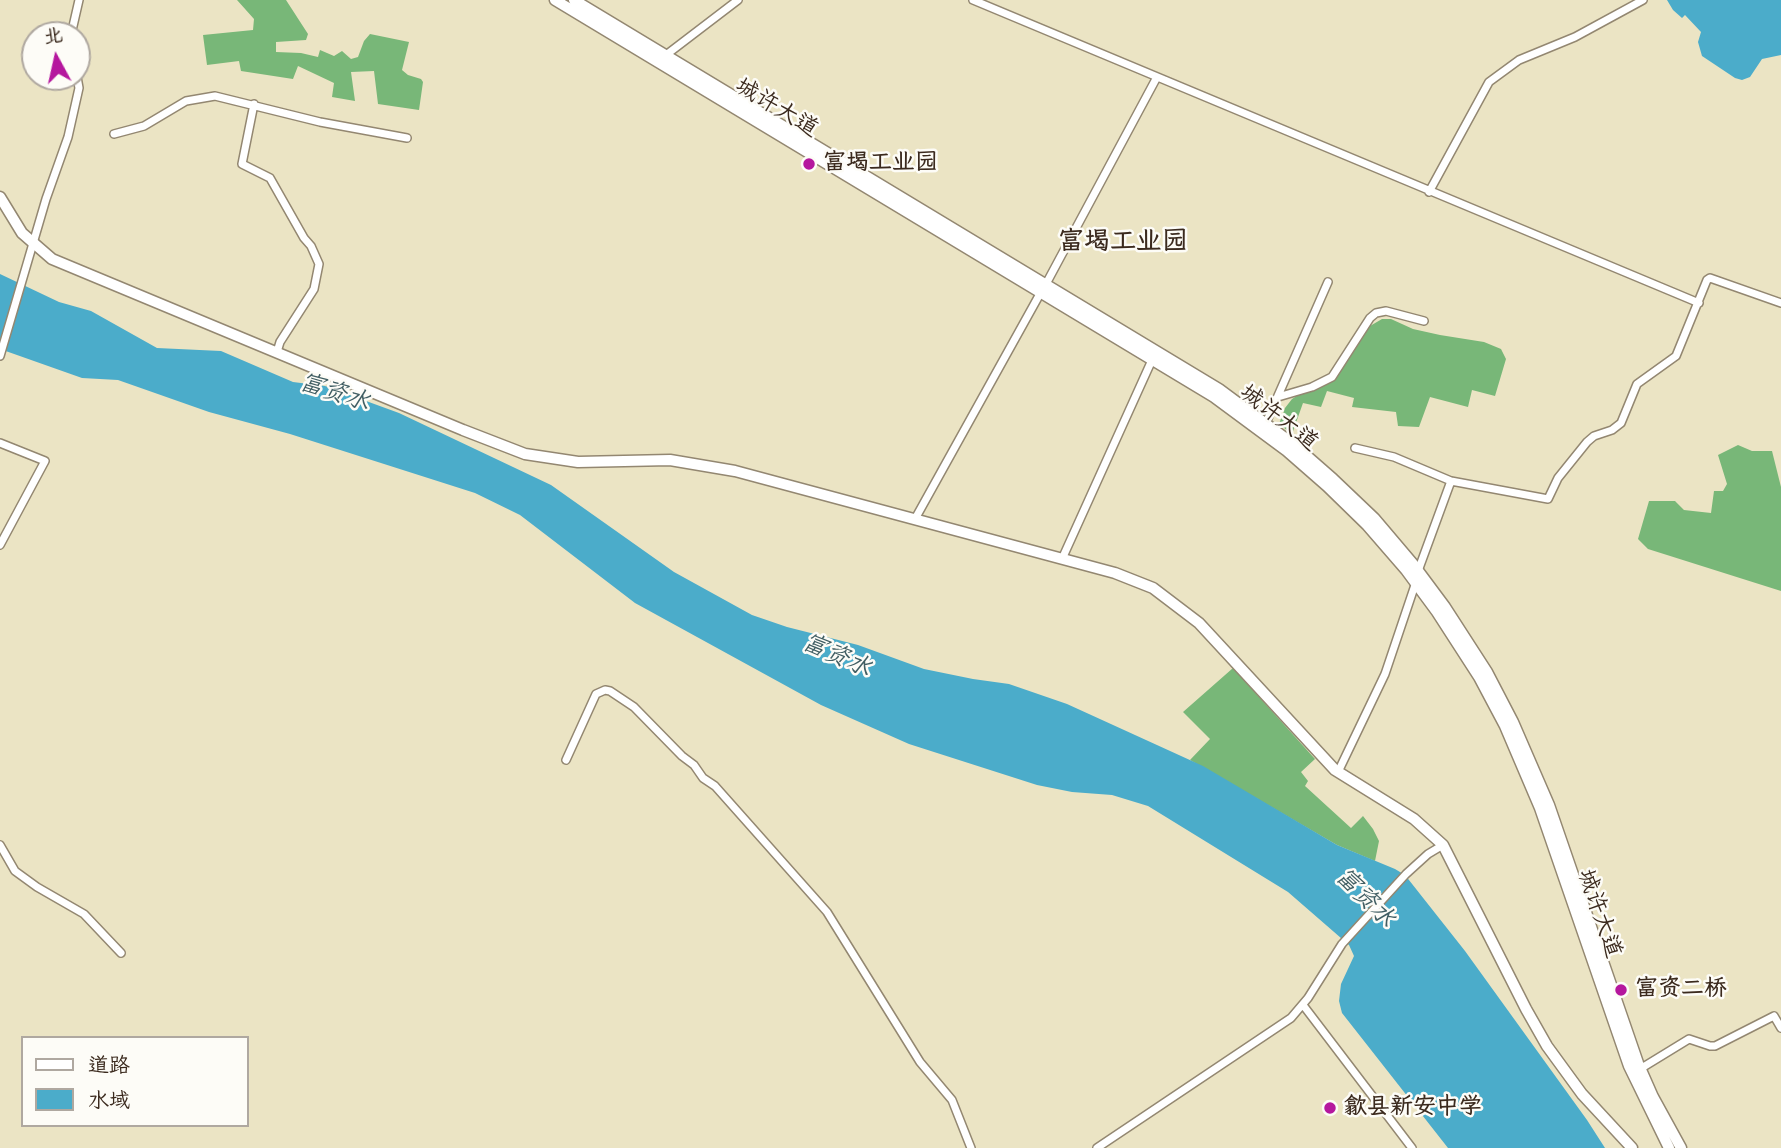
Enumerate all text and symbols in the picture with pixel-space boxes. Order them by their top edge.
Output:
north arrow [21,21,91,91]
text: 北 [42,22,65,51]
street label: 城许大道 [729,73,823,145]
place label: 富堨工业园 [823,150,938,178]
marker: 富堨工业园 [801,156,817,172]
district label: 富堨工业园 [1058,228,1188,260]
water label: 富资水 [295,369,373,419]
street label: 城许大道 [1233,380,1323,458]
water label: 富资水 [797,629,875,685]
water label: 富资水 [1328,863,1400,935]
street label: 城许大道 [1570,866,1626,962]
place label: 富资二桥 [1635,976,1727,1004]
marker: 富资二桥 [1613,982,1629,998]
legend [21,1036,248,1127]
text: 道路 [88,1051,130,1080]
text: 水域 [88,1086,130,1115]
place label: 歙县新安中学 [1344,1094,1482,1122]
marker: 歙县新安中学 [1322,1100,1338,1116]

